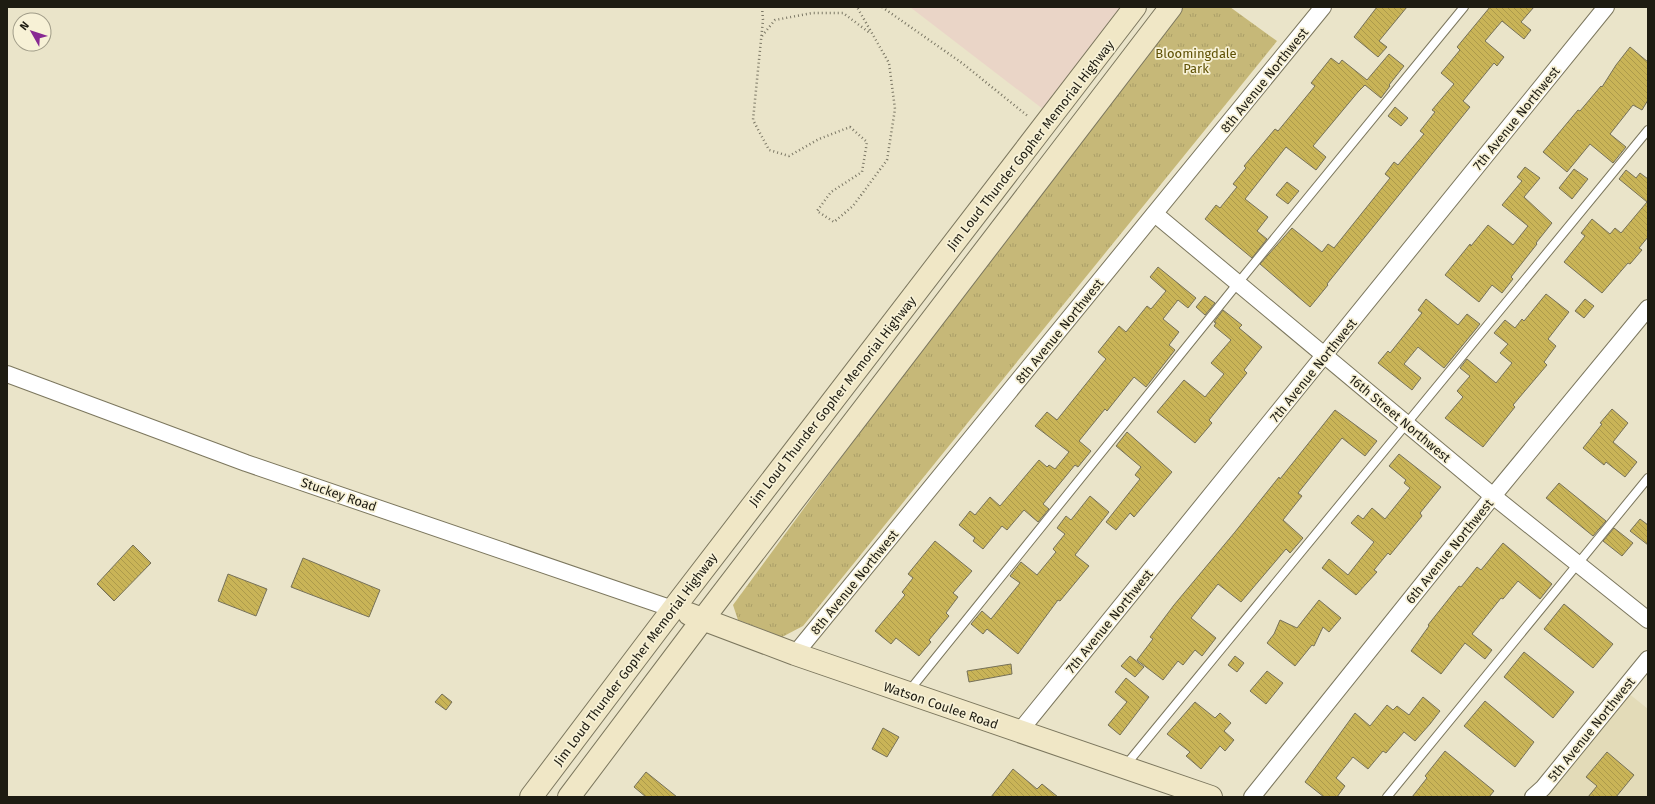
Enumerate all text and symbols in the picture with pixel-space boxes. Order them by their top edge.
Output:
north arrow [12,12,52,52]
text: N [17,19,32,33]
street label: 8th Avenue Northwest [1218,25,1311,136]
street label: Jim Loud Thunder Gopher Memorial Highway [944,37,1117,253]
park label: Bloomingdale Park [1155,46,1237,76]
street label: 7th Avenue Northwest [1470,63,1563,173]
street label: 8th Avenue Northwest [1013,276,1106,387]
street label: Jim Loud Thunder Gopher Memorial Highway [746,293,919,509]
street label: 7th Avenue Northwest [1267,315,1360,425]
street label: 16th Street Northwest [1346,371,1454,465]
street label: Stuckey Road [299,475,379,514]
street label: 6th Avenue Northwest [1403,496,1496,607]
street label: 8th Avenue Northwest [808,527,901,638]
street label: Jim Loud Thunder Gopher Memorial Highway [550,550,721,769]
street label: 7th Avenue Northwest [1063,566,1156,676]
street label: 5th Avenue Northwest [1545,674,1638,784]
street label: Watson Coulee Road [881,679,1000,732]

